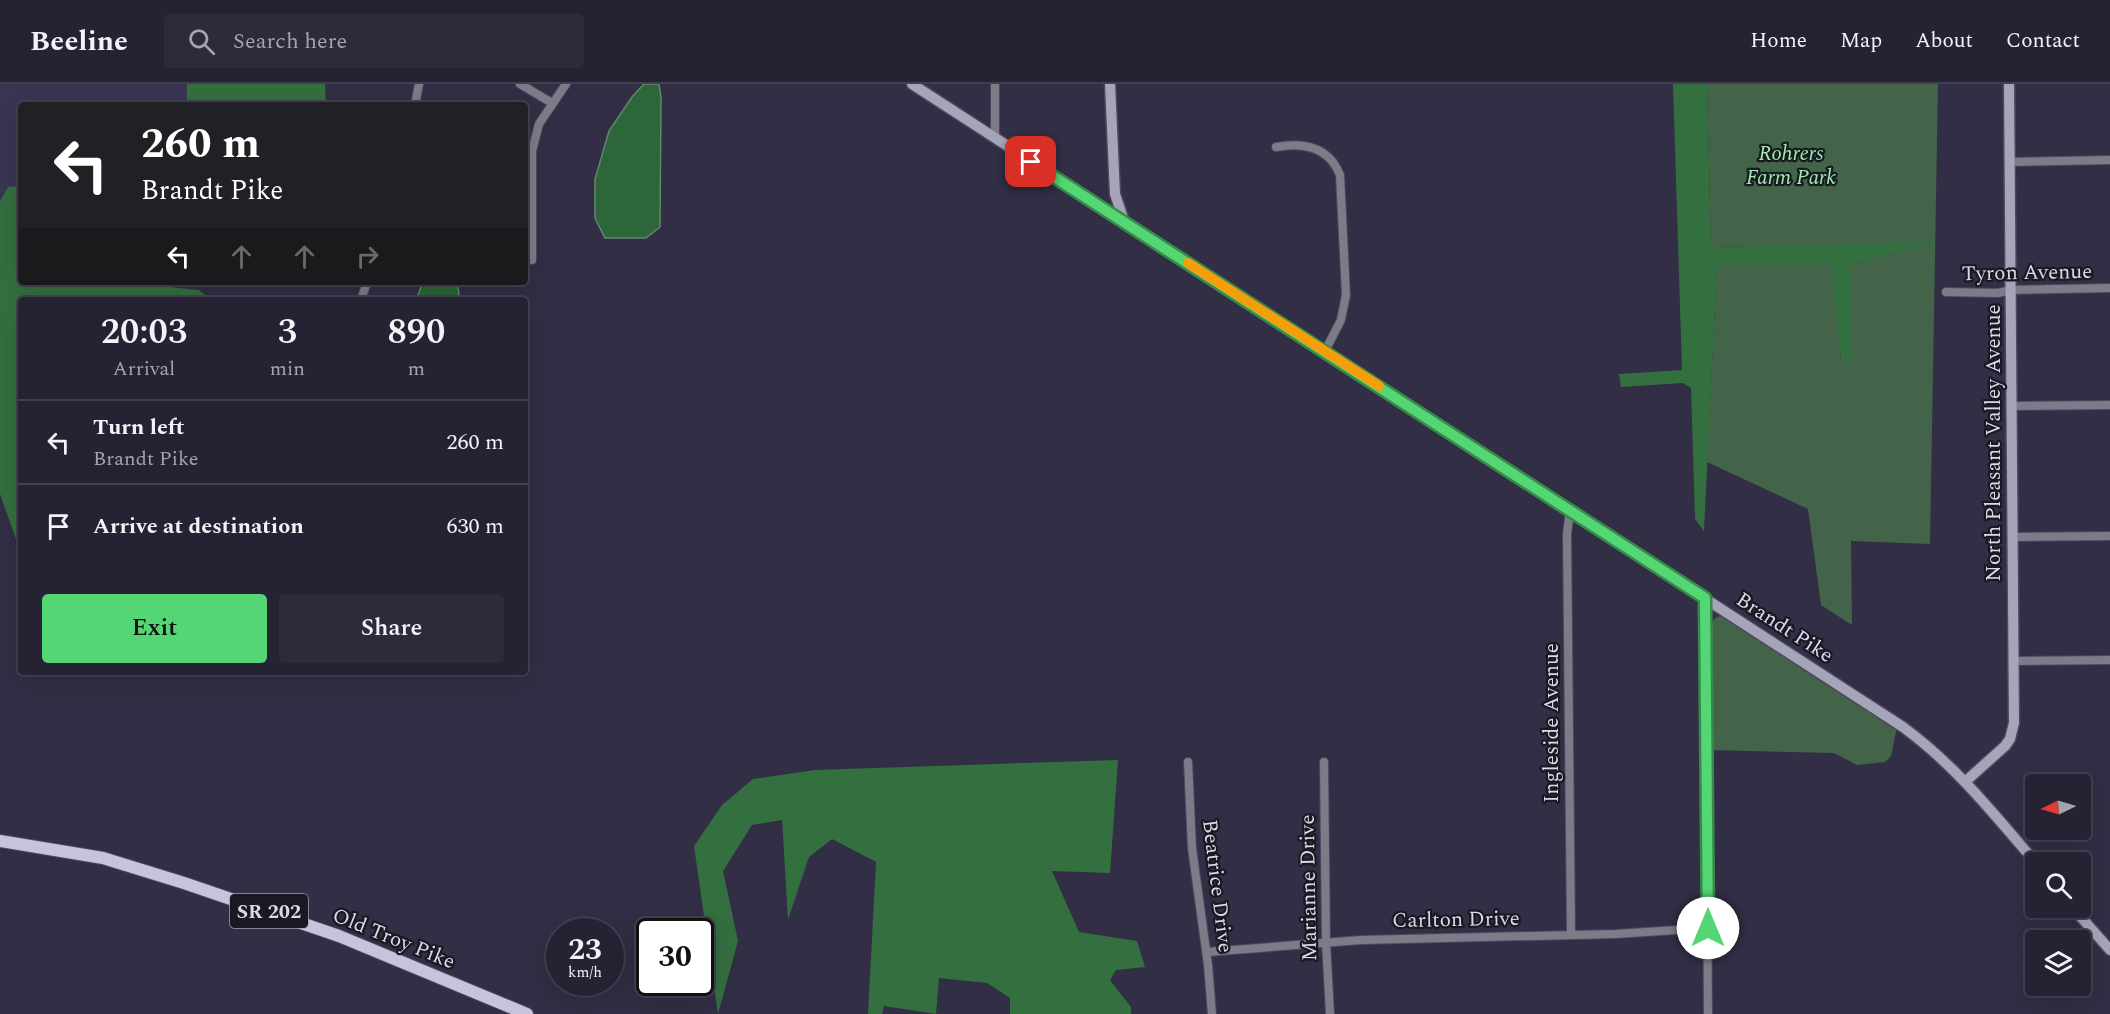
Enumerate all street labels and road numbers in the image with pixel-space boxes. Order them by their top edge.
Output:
street label: Tyron Avenue [1961,256,2093,290]
street label: North Pleasant Valley Avenue [1978,304,2010,582]
street label: Brandt Pike [1729,584,1840,671]
street label: Ingleside Avenue [1536,643,1568,803]
street label: Marianne Drive [1292,814,1326,962]
street label: Beatrice Drive [1193,818,1241,955]
road number: SR 202 [230,894,308,928]
street label: Old Troy Pike [327,900,460,978]
street label: Carlton Drive [1392,903,1520,937]

